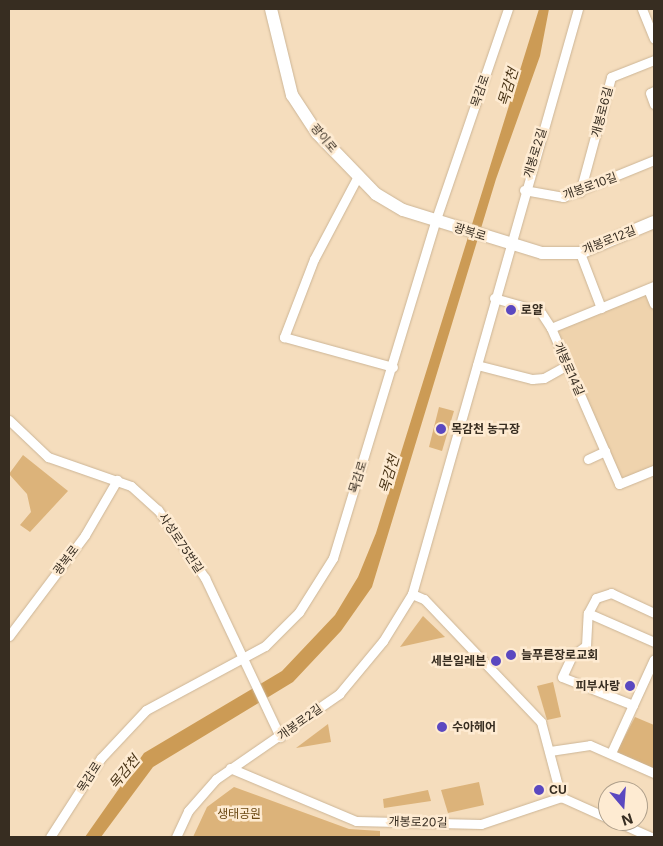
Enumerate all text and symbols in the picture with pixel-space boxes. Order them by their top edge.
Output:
water label: 목감천 [494,66,522,108]
street label: 목감로 [468,73,492,109]
street label: 개봉로6길 [588,85,616,139]
street label: 광이로 [308,121,340,155]
street label: 개봉로2길 [521,126,549,180]
street label: 개봉로10길 [561,170,619,202]
street label: 광복로 [452,220,488,244]
street label: 개봉로12길 [580,223,638,257]
place label: 로얄 [521,303,543,317]
marker: 로얄 [505,304,517,316]
street label: 개봉로14길 [551,340,587,398]
place label: 목감천 농구장 [451,422,520,436]
marker: 목감천 농구장 [435,423,447,435]
water label: 목감천 [375,453,403,495]
street label: 목감로 [346,459,370,495]
street label: 사성로75번길 [156,510,206,576]
street label: 광복로 [50,542,82,578]
place label: 늘푸른장로교회 [521,648,598,662]
marker: 늘푸른장로교회 [505,649,517,661]
place label: 세븐일레븐 [431,654,486,668]
marker: 세븐일레븐 [490,655,502,667]
place label: 피부사랑 [576,679,620,693]
marker: 피부사랑 [624,680,636,692]
street label: 개봉로2길 [275,701,325,743]
place label: 수아헤어 [452,720,496,734]
marker: 수아헤어 [436,721,448,733]
water label: 목감천 [105,752,143,792]
street label: 목감로 [74,759,104,795]
north arrow [598,781,648,831]
place label: CU [549,783,567,797]
marker: CU [533,784,545,796]
park label: 생태공원 [217,807,261,821]
text: N [620,810,635,830]
street label: 개봉로20길 [388,814,448,830]

